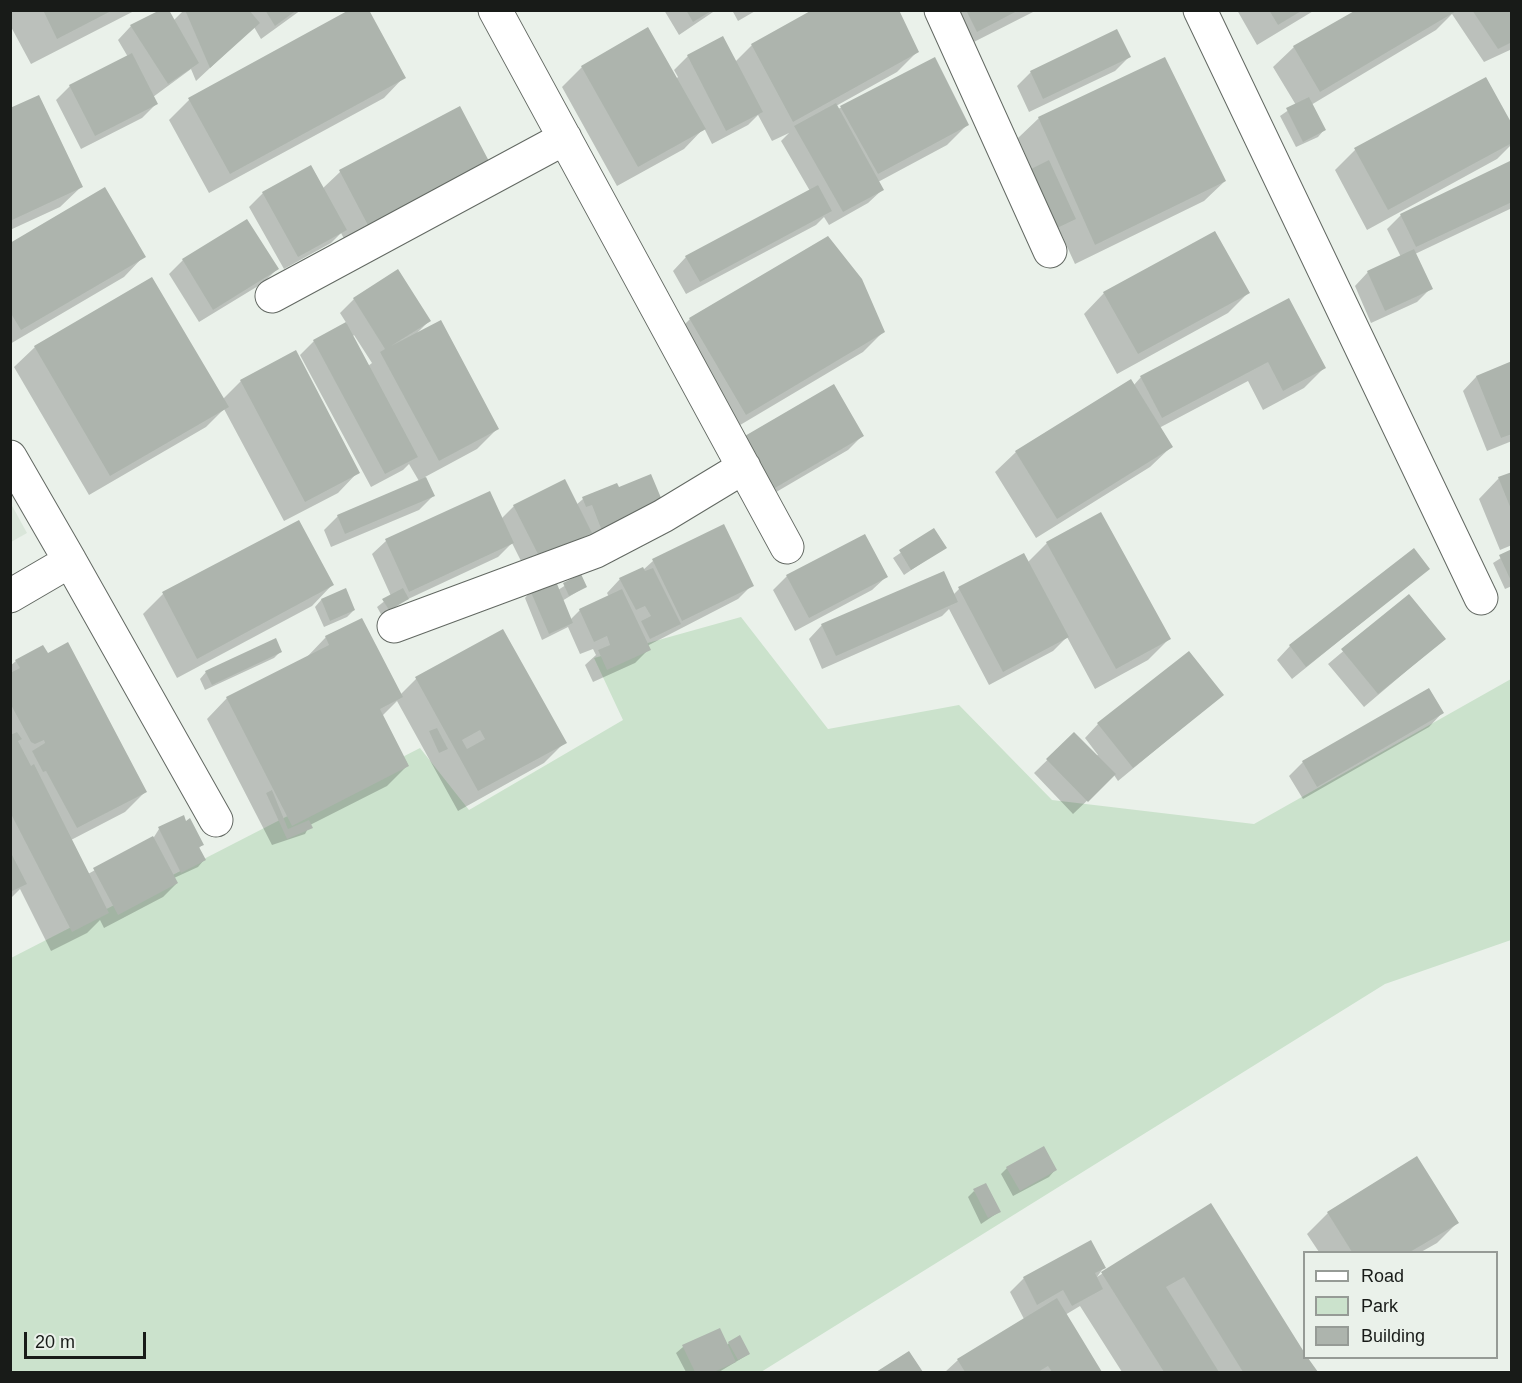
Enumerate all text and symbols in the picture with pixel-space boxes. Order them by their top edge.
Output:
legend [1303,1251,1498,1359]
text: Road [1361,1266,1404,1286]
text: Park [1361,1296,1398,1316]
scale bar [27,1320,148,1358]
text: Building [1361,1326,1425,1346]
text: 20 m [35,1332,75,1352]

